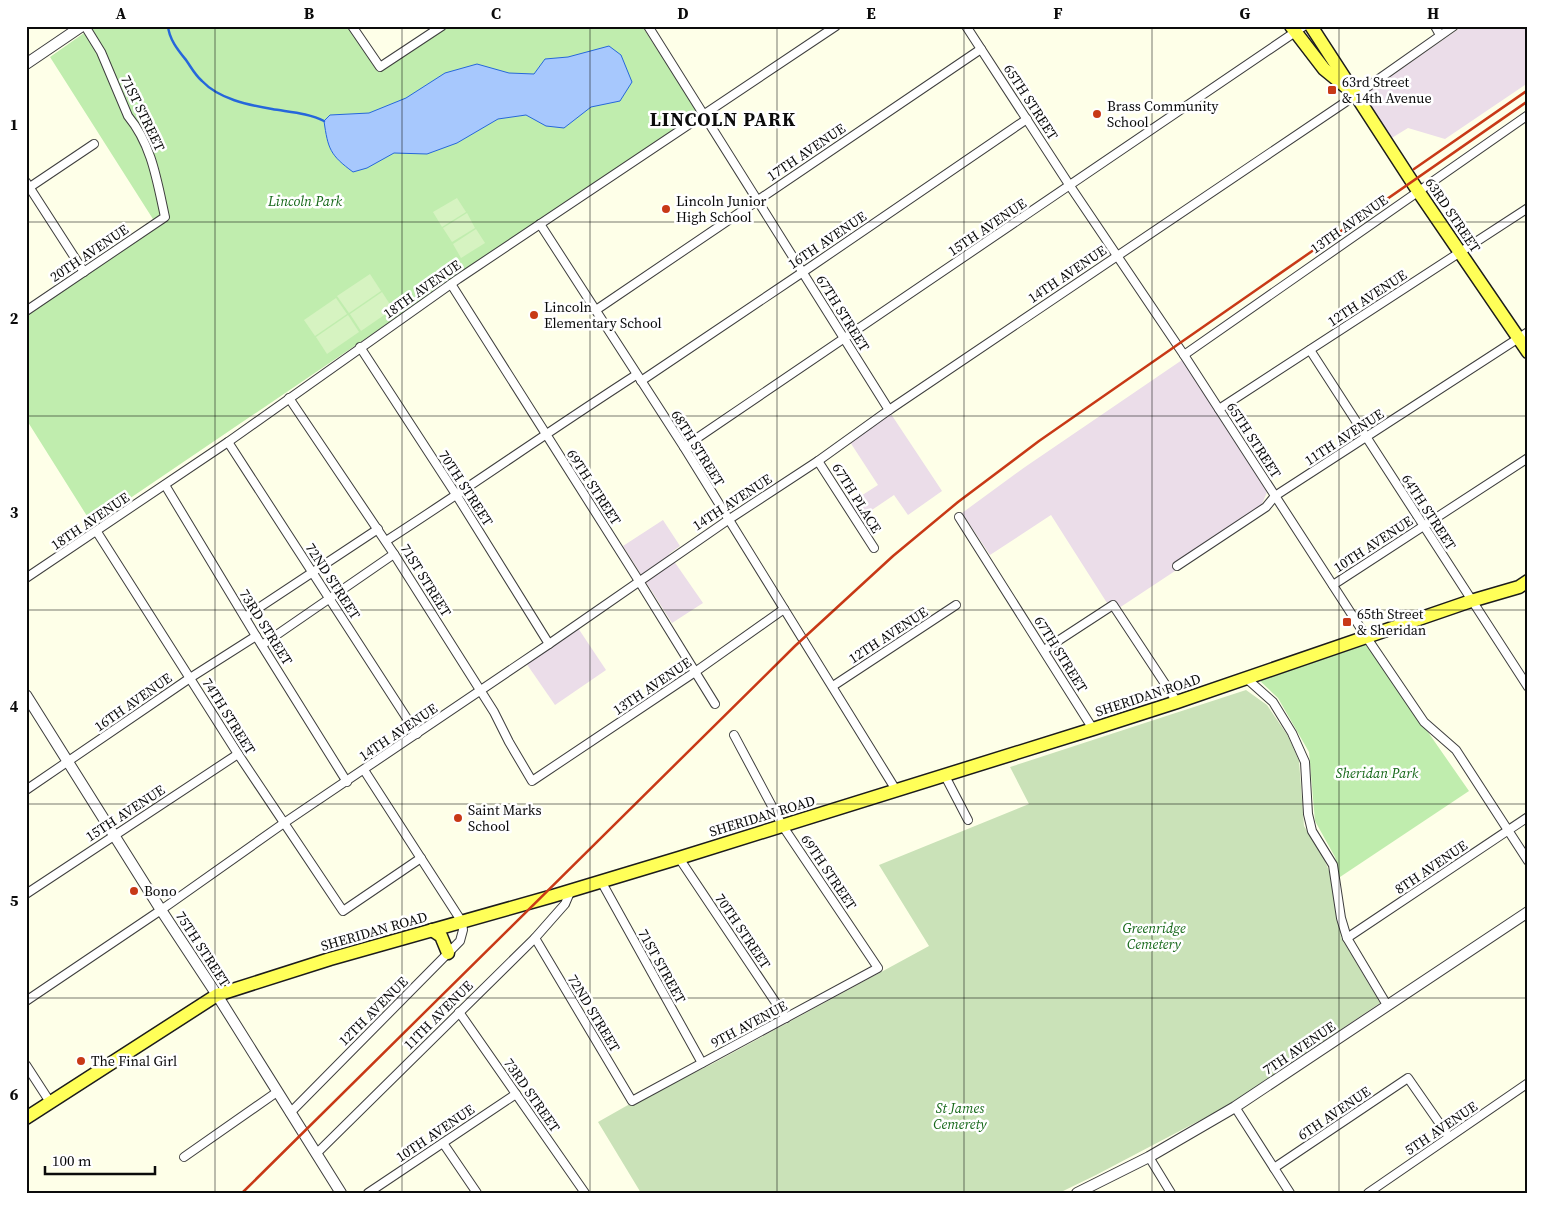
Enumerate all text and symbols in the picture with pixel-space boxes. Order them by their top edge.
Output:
text: A [116,2,127,24]
text: B [304,2,315,24]
text: C [491,2,501,24]
text: D [677,2,689,24]
text: E [866,2,876,24]
text: F [1053,2,1063,24]
text: G [1240,2,1251,24]
text: H [1427,2,1439,24]
street label: 65TH STREET [999,60,1063,144]
street label: 71ST STREET [116,72,170,155]
place label: 63rd Street & 14th Avenue [1342,72,1432,108]
marker: 63rd Street & 14th Avenue [1326,84,1338,96]
place label: Brass Community School [1107,96,1219,132]
district label: LINCOLN PARK [650,106,796,132]
marker: Brass Community School [1091,108,1103,120]
text: 1 [10,113,18,135]
street label: 17TH AVENUE [763,118,849,186]
street label: 63RD STREET [1421,174,1486,257]
street label: 13TH AVENUE [1306,190,1392,258]
park label: Lincoln Park [267,191,342,211]
place label: Lincoln Junior High School [676,191,767,227]
street label: 15TH AVENUE [944,193,1030,261]
marker: Lincoln Junior High School [660,203,672,215]
street label: 16TH AVENUE [784,206,870,274]
street label: 20TH AVENUE [46,219,132,287]
street label: 14TH AVENUE [1024,240,1110,308]
street label: 18TH AVENUE [379,255,465,323]
street label: 12TH AVENUE [1323,265,1411,331]
street label: 67TH STREET [812,271,875,356]
place label: Lincoln Elementary School [544,297,662,333]
text: 2 [10,307,19,329]
marker: Lincoln Elementary School [528,309,540,321]
street label: 65TH STREET [1222,398,1286,482]
street label: 11TH AVENUE [1300,404,1388,470]
street label: 68TH STREET [667,406,730,491]
street label: 69TH STREET [562,445,626,529]
street label: 70TH STREET [434,446,498,530]
street label: 67TH PLACE [828,459,886,537]
street label: 14TH AVENUE [688,469,776,535]
street label: 64TH STREET [1397,470,1461,554]
street label: 18TH AVENUE [47,487,133,555]
text: 3 [10,501,19,523]
street label: 10TH AVENUE [1329,511,1417,577]
street label: 72ND STREET [301,539,365,624]
street label: 71ST STREET [396,540,457,621]
street label: 73RD STREET [235,585,298,669]
street label: 12TH AVENUE [844,602,932,668]
place label: 65th Street & Sheridan [1357,604,1427,640]
street label: 67TH STREET [1030,612,1093,697]
marker: 65th Street & Sheridan [1341,616,1353,628]
street label: 13TH AVENUE [609,652,695,720]
street label: 16TH AVENUE [90,668,176,736]
street label: SHERIDAN ROAD [1093,668,1203,721]
street label: 74TH STREET [198,674,261,759]
text: 4 [10,695,19,717]
street label: 14TH AVENUE [355,698,441,766]
park label: Sheridan Park [1336,763,1419,783]
street label: 15TH AVENUE [81,780,169,846]
street label: SHERIDAN ROAD [707,790,818,842]
place label: Saint Marks School [468,800,541,836]
marker: Saint Marks School [452,812,464,824]
street label: 69TH STREET [796,830,862,914]
street label: 8TH AVENUE [1391,835,1471,899]
place label: Bono [144,881,177,901]
marker: Bono [128,885,140,897]
text: 5 [10,889,19,911]
street label: 70TH STREET [710,889,776,973]
street label: SHERIDAN ROAD [318,906,430,956]
street label: 75TH STREET [171,907,235,991]
park label: Greenridge Cemetery [1122,918,1186,954]
street label: 71ST STREET [633,925,691,1007]
street label: 72ND STREET [563,970,625,1056]
street label: 12TH AVENUE [334,972,412,1050]
street label: 11TH AVENUE [399,976,477,1054]
street label: 9TH AVENUE [707,996,791,1052]
street label: 7TH AVENUE [1259,1016,1339,1080]
place label: The Final Girl [91,1051,177,1071]
street label: 73RD STREET [499,1054,565,1137]
marker: The Final Girl [75,1055,87,1067]
street label: 6TH AVENUE [1294,1081,1374,1145]
text: 6 [10,1083,19,1105]
street label: 5TH AVENUE [1401,1096,1481,1160]
park label: St James Cemerety [933,1098,987,1134]
street label: 10TH AVENUE [392,1099,478,1167]
scale bar [45,1144,155,1176]
text: 100 m [52,1150,92,1171]

